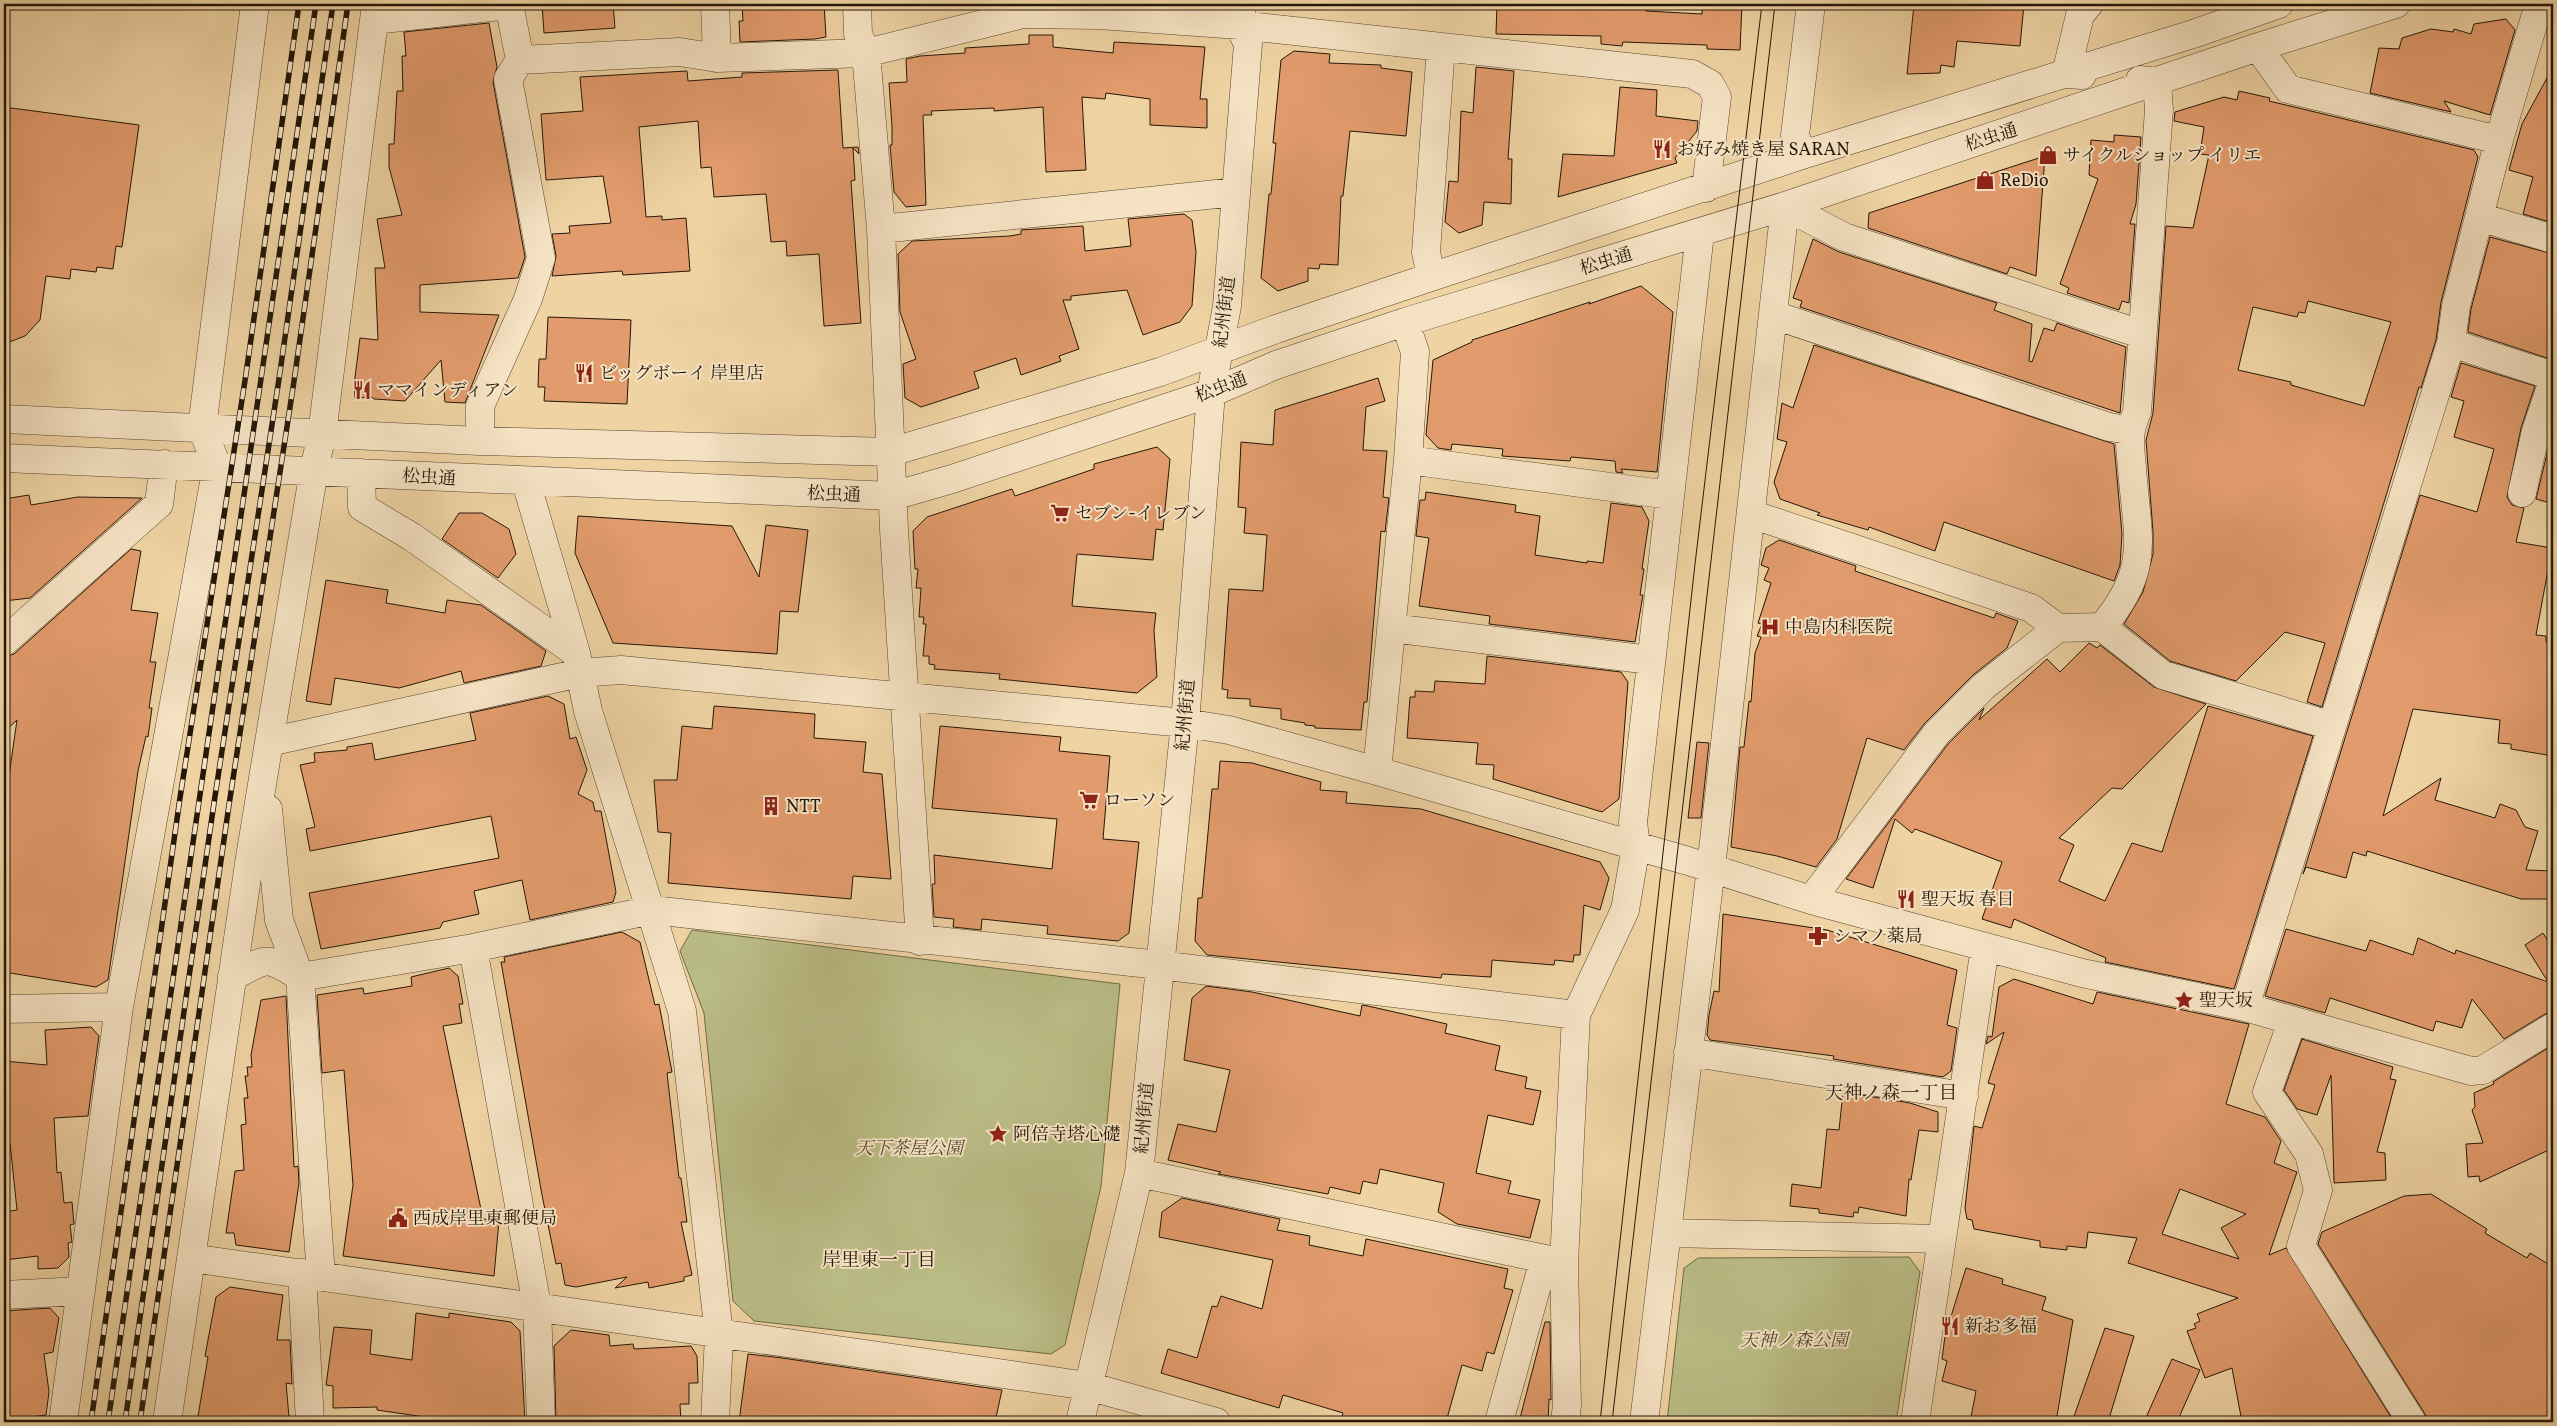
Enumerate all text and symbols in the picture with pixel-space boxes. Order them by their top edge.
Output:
street label: 松虫通 [1962,118,2021,159]
restaurant icon: お好み焼き屋 SARAN [1651,138,1673,160]
place label: お好み焼き屋 SARAN [1677,138,1850,163]
shop icon: サイクルショップ イリエ [2037,144,2059,166]
place label: サイクルショップ イリエ [2063,144,2261,169]
shop icon: ReDio [1974,169,1996,191]
place label: ReDio [2000,169,2049,194]
street label: 松虫通 [1577,243,1636,282]
street label: 紀州街道 [1209,275,1242,349]
restaurant icon: ビッグボーイ 岸里店 [573,362,595,384]
place label: ビッグボーイ 岸里店 [599,362,764,387]
street label: 松虫通 [1192,367,1251,410]
restaurant icon: ママインディアン [351,379,373,401]
place label: ママインディアン [377,379,518,404]
street label: 松虫通 [401,465,457,492]
street label: 松虫通 [807,482,861,509]
supermarket icon: セブン-イレブン [1049,502,1071,524]
place label: セブン-イレブン [1075,502,1207,527]
hospital icon: 中島内科医院 [1759,616,1781,638]
place label: 中島内科医院 [1785,616,1893,641]
street label: 紀州街道 [1171,678,1202,752]
supermarket icon: ローソン [1078,789,1100,811]
place label: ローソン [1104,789,1175,814]
building icon: NTT [760,795,782,817]
place label: NTT [786,795,821,820]
restaurant icon: 聖天坂 春日 [1895,888,1917,910]
place label: 聖天坂 春日 [1921,888,2015,913]
pharmacy icon: シマノ薬局 [1807,925,1829,947]
place label: シマノ薬局 [1833,925,1922,950]
place icon: 聖天坂 [2173,989,2195,1011]
place label: 聖天坂 [2199,989,2253,1014]
street label: 紀州街道 [1130,1081,1161,1155]
district label: 天神ノ森一丁目 [1824,1081,1958,1107]
place icon: 阿倍寺塔心礎 [987,1123,1009,1145]
place label: 阿倍寺塔心礎 [1013,1123,1121,1148]
park label: 天下茶屋公園 [855,1137,966,1162]
public building icon: 西成岸里東郵便局 [387,1207,409,1229]
place label: 西成岸里東郵便局 [413,1207,557,1232]
district label: 岸里東一丁目 [822,1248,936,1274]
restaurant icon: 新お多福 [1939,1315,1961,1337]
place label: 新お多福 [1965,1315,2037,1340]
park label: 天神ノ森公園 [1740,1329,1851,1354]

